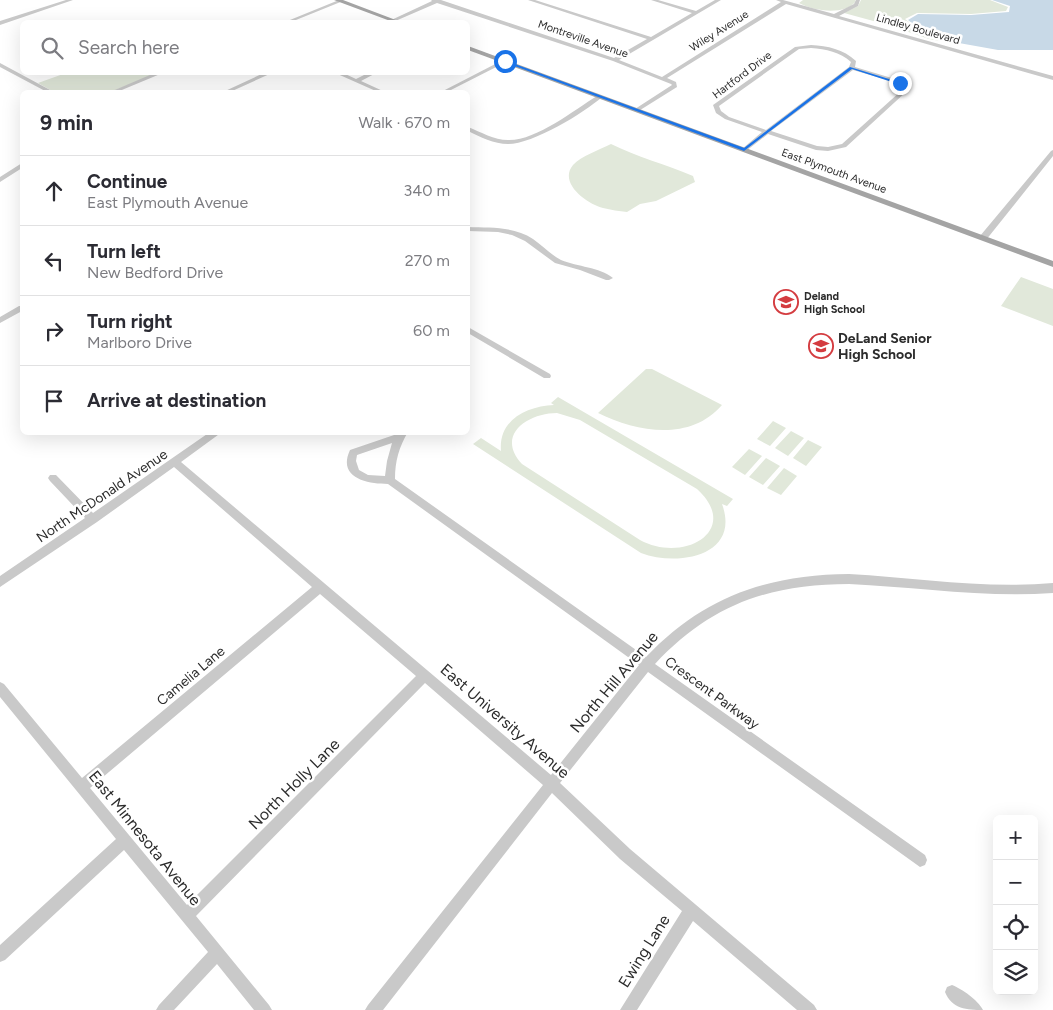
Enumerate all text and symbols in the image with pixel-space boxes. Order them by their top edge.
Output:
street label: Wiley Avenue [687,8,751,54]
street label: Lindley Boulevard [875,11,961,47]
street label: Montreville Avenue [536,17,630,61]
search box [20,20,470,75]
icon: search [38,34,66,62]
text: Search here [78,36,180,59]
street label: Hartford Drive [710,49,774,101]
route start [494,50,517,73]
route end [889,72,912,95]
text: 9 min [40,110,93,135]
text: Walk · 670 m [358,113,450,132]
street label: East Plymouth Avenue [780,146,888,196]
text: Continue [87,170,167,193]
icon: ahead [40,177,68,205]
text: 340 m [404,181,450,200]
text: East Plymouth Avenue [87,193,248,212]
text: Turn left [87,240,161,263]
icon: left [40,247,68,275]
text: 270 m [405,251,450,270]
text: New Bedford Drive [87,263,223,282]
school or university icon: Deland High School [773,289,799,315]
place label: Deland High School [804,290,865,316]
text: Turn right [87,310,173,333]
icon: right [40,317,68,345]
text: 60 m [413,321,450,340]
place label: DeLand Senior High School [838,330,932,363]
text: Marlboro Drive [87,333,192,352]
school or university icon: DeLand Senior High School [808,333,834,359]
icon: arrive [40,387,68,415]
text: Arrive at destination [87,389,266,412]
street label: North McDonald Avenue [33,446,171,546]
street label: North Hill Avenue [566,627,662,737]
street label: Camelia Lane [154,642,229,709]
street label: Crescent Parkway [661,653,763,733]
street label: East University Avenue [436,660,574,782]
street label: North Holly Lane [245,734,344,833]
street label: East Minnesota Avenue [85,767,205,909]
map controls [993,815,1038,995]
button: + [993,815,1038,860]
button: − [993,860,1038,905]
button: locate [993,905,1038,950]
street label: Ewing Lane [614,911,674,991]
button: layers [993,950,1038,995]

